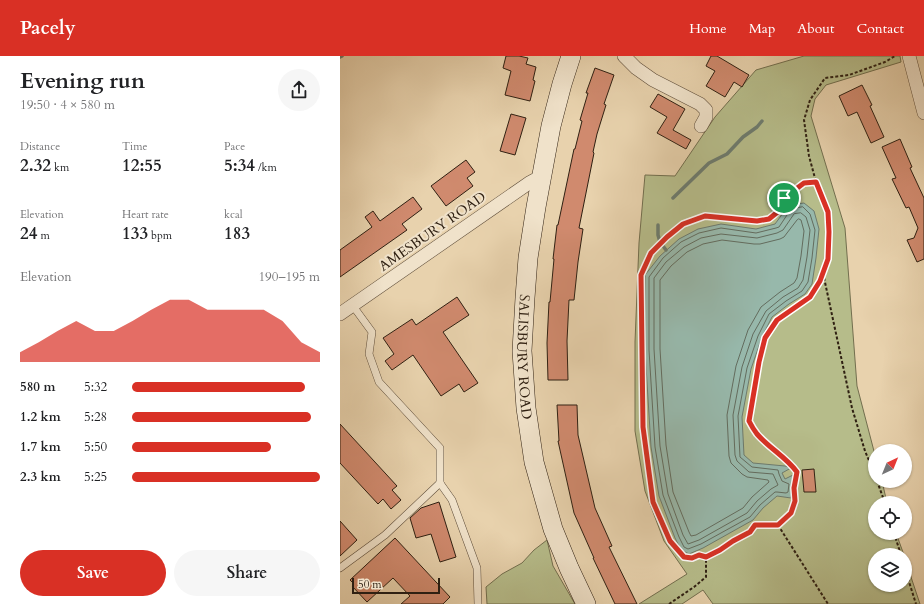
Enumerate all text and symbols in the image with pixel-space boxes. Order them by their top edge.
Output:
text: Pacely [20,15,75,41]
text: Home [689,19,727,38]
text: Map [749,19,775,38]
text: About [797,19,834,38]
text: Contact [856,19,904,38]
text: Evening run [20,66,145,96]
button: share [278,69,320,111]
text: 19:50 · 4 × 580 m [20,96,115,114]
text: Distance [20,139,60,154]
text: Time [122,139,147,154]
text: Pace [224,139,245,154]
text: 2.32 [20,154,51,177]
text: 12:55 [122,154,162,177]
text: 5:34 [224,154,255,177]
text: km [51,160,69,175]
text: /km [255,160,277,175]
pin [767,181,801,215]
street label: AMESBURY ROAD [375,187,490,276]
icon: arrive [773,187,795,209]
text: Elevation [20,207,64,222]
text: Heart rate [122,207,169,222]
text: kcal [224,207,242,222]
text: 24 [20,222,37,245]
text: 133 [122,222,148,245]
text: 183 [224,222,250,245]
text: m [37,228,50,243]
text: bpm [148,228,172,243]
text: Elevation [20,268,72,286]
text: 190–195 m [258,268,320,286]
street label: SALISBURY ROAD [512,294,537,421]
text: 580 m [20,378,55,396]
text: 5:32 [84,378,107,396]
text: 1.2 km [20,408,61,426]
text: 5:28 [84,408,107,426]
text: 1.7 km [20,438,61,456]
text: 5:50 [84,438,107,456]
north arrow [868,444,912,488]
map controls [868,444,912,592]
text: 2.3 km [20,468,61,486]
text: 5:25 [84,468,107,486]
button: locate [868,496,912,540]
button: layers [868,548,912,592]
button: Save [20,550,166,596]
button: Share [174,550,320,596]
scale bar [352,576,440,595]
text: 50 m [358,577,382,592]

